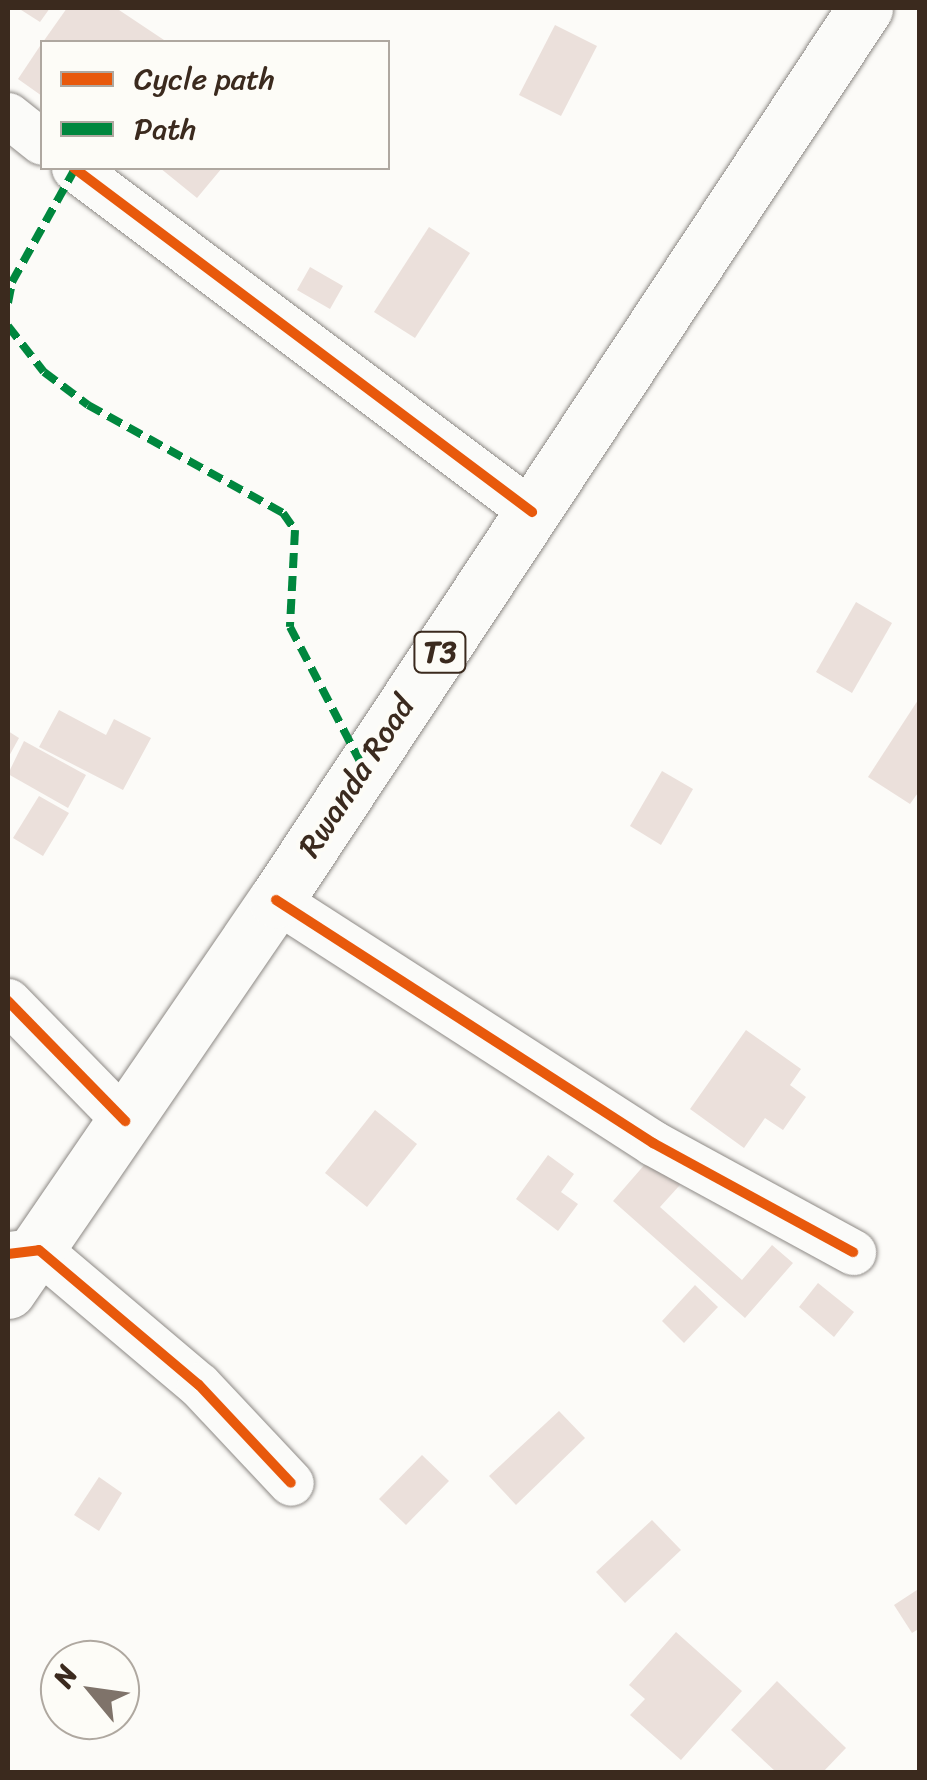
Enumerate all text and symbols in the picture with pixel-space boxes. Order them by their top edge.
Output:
legend [40,40,390,170]
text: Cycle path [134,52,275,106]
text: Path [134,102,196,156]
road number: T3 [412,627,468,677]
street label: Rwanda Road [291,689,423,865]
north arrow [40,1640,140,1740]
text: N [39,1656,91,1697]

